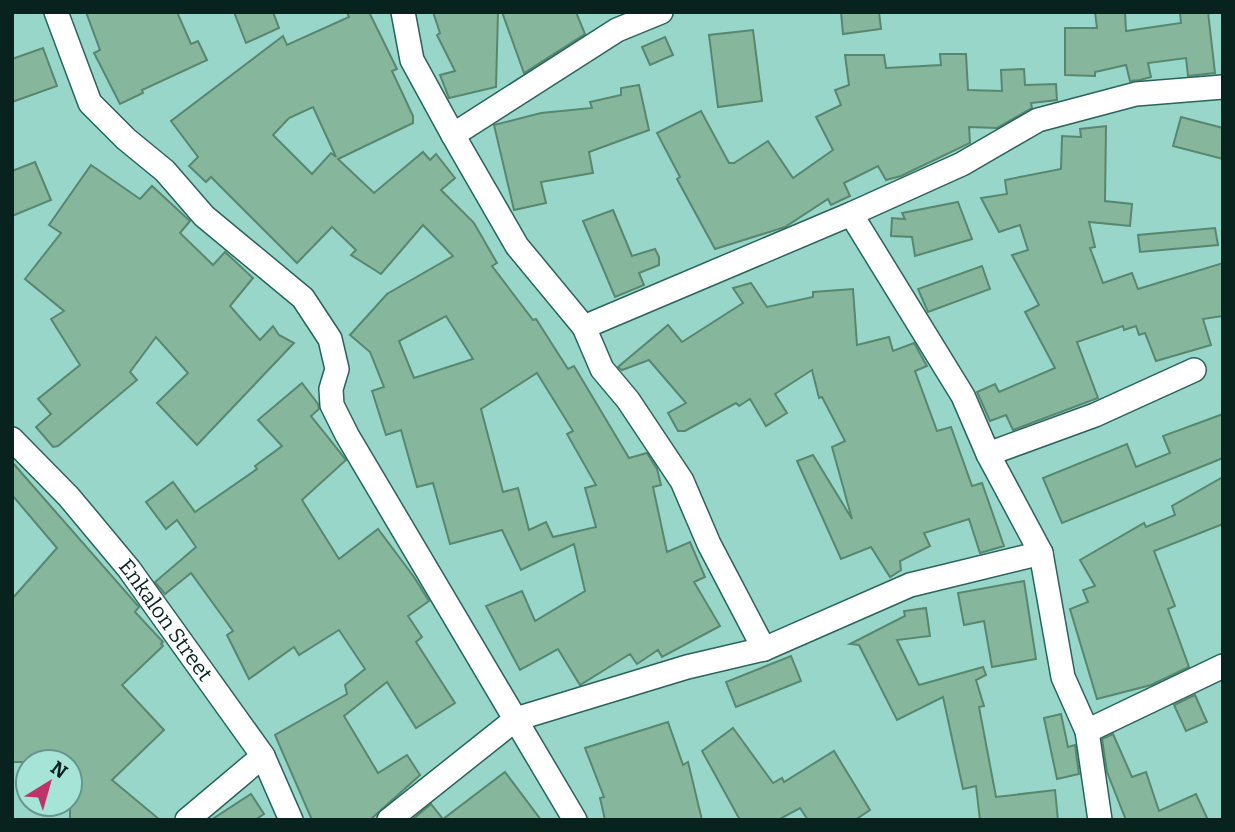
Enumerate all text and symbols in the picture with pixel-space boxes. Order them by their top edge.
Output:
street label: Enkalon Street [113,554,218,687]
north arrow [14,748,84,818]
text: N [46,756,72,784]

